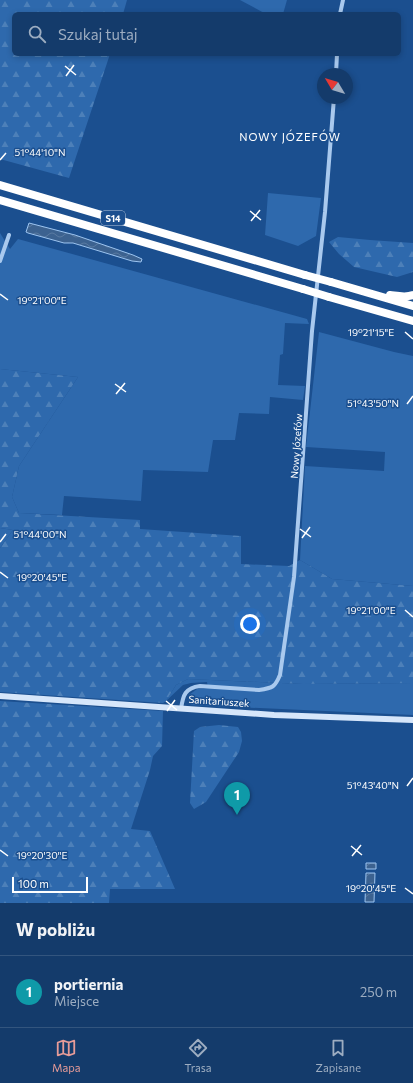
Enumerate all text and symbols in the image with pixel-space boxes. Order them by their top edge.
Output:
search box [12,12,401,56]
icon: search [26,23,48,45]
text: Szukaj tutaj [58,25,138,43]
north arrow [317,68,353,104]
district label: NOWY JÓZEFÓW [239,129,341,144]
text: 51°44'10"N [15,146,65,158]
road number: S14 [101,211,125,225]
text: 19°21'00"E [17,294,67,306]
text: 19°21'15"E [348,326,394,338]
text: 51°43'50"N [347,397,399,409]
street label: Nowy Józefów [288,413,304,479]
text: 51°44'00"N [13,528,67,540]
text: 19°20'45"E [17,571,67,583]
text: 19°21'00"E [346,604,396,616]
your location [240,614,260,634]
street label: Sanitariuszek [188,693,250,709]
text: 51°43'40"N [347,779,399,791]
pin: 1 [224,782,250,815]
text: 19°20'30"E [17,849,68,861]
scale bar [12,875,88,894]
text: 100 m [18,877,49,890]
text: 19°20'45"E [346,882,396,894]
text: W pobliżu [16,919,95,940]
text: portiernia [54,975,123,993]
text: 1 [26,984,32,1000]
text: 250 m [360,984,397,1000]
text: Miejsce [54,993,99,1009]
tab: Mapa [52,1037,80,1074]
tab: Trasa [185,1037,212,1074]
tab: Zapisane [316,1037,361,1074]

